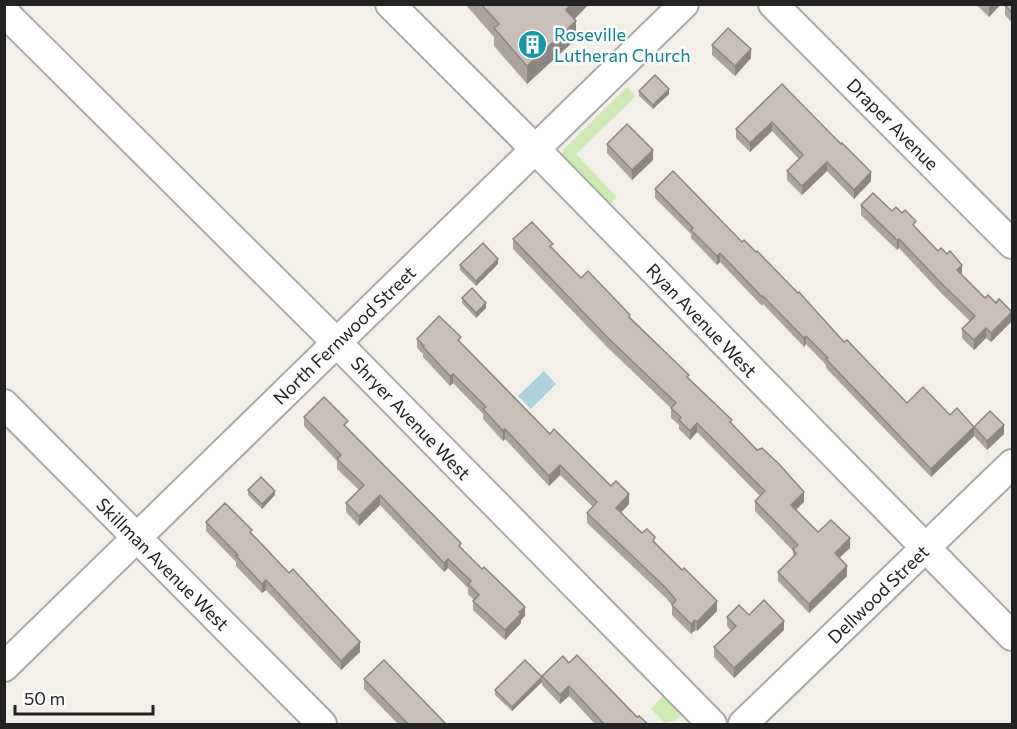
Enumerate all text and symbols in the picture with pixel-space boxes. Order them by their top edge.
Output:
place label: Roseville Lutheran Church [554,23,691,66]
building icon: Roseville Lutheran Church [517,28,549,60]
street label: Draper Avenue [843,74,943,174]
street label: Ryan Avenue West [642,258,762,382]
street label: North Fernwood Street [268,261,420,409]
street label: Shryer Avenue West [347,352,475,484]
street label: Skillman Avenue West [92,493,234,635]
street label: Dellwood Street [823,540,933,648]
scale bar [15,678,153,716]
text: 50 m [24,687,65,709]

